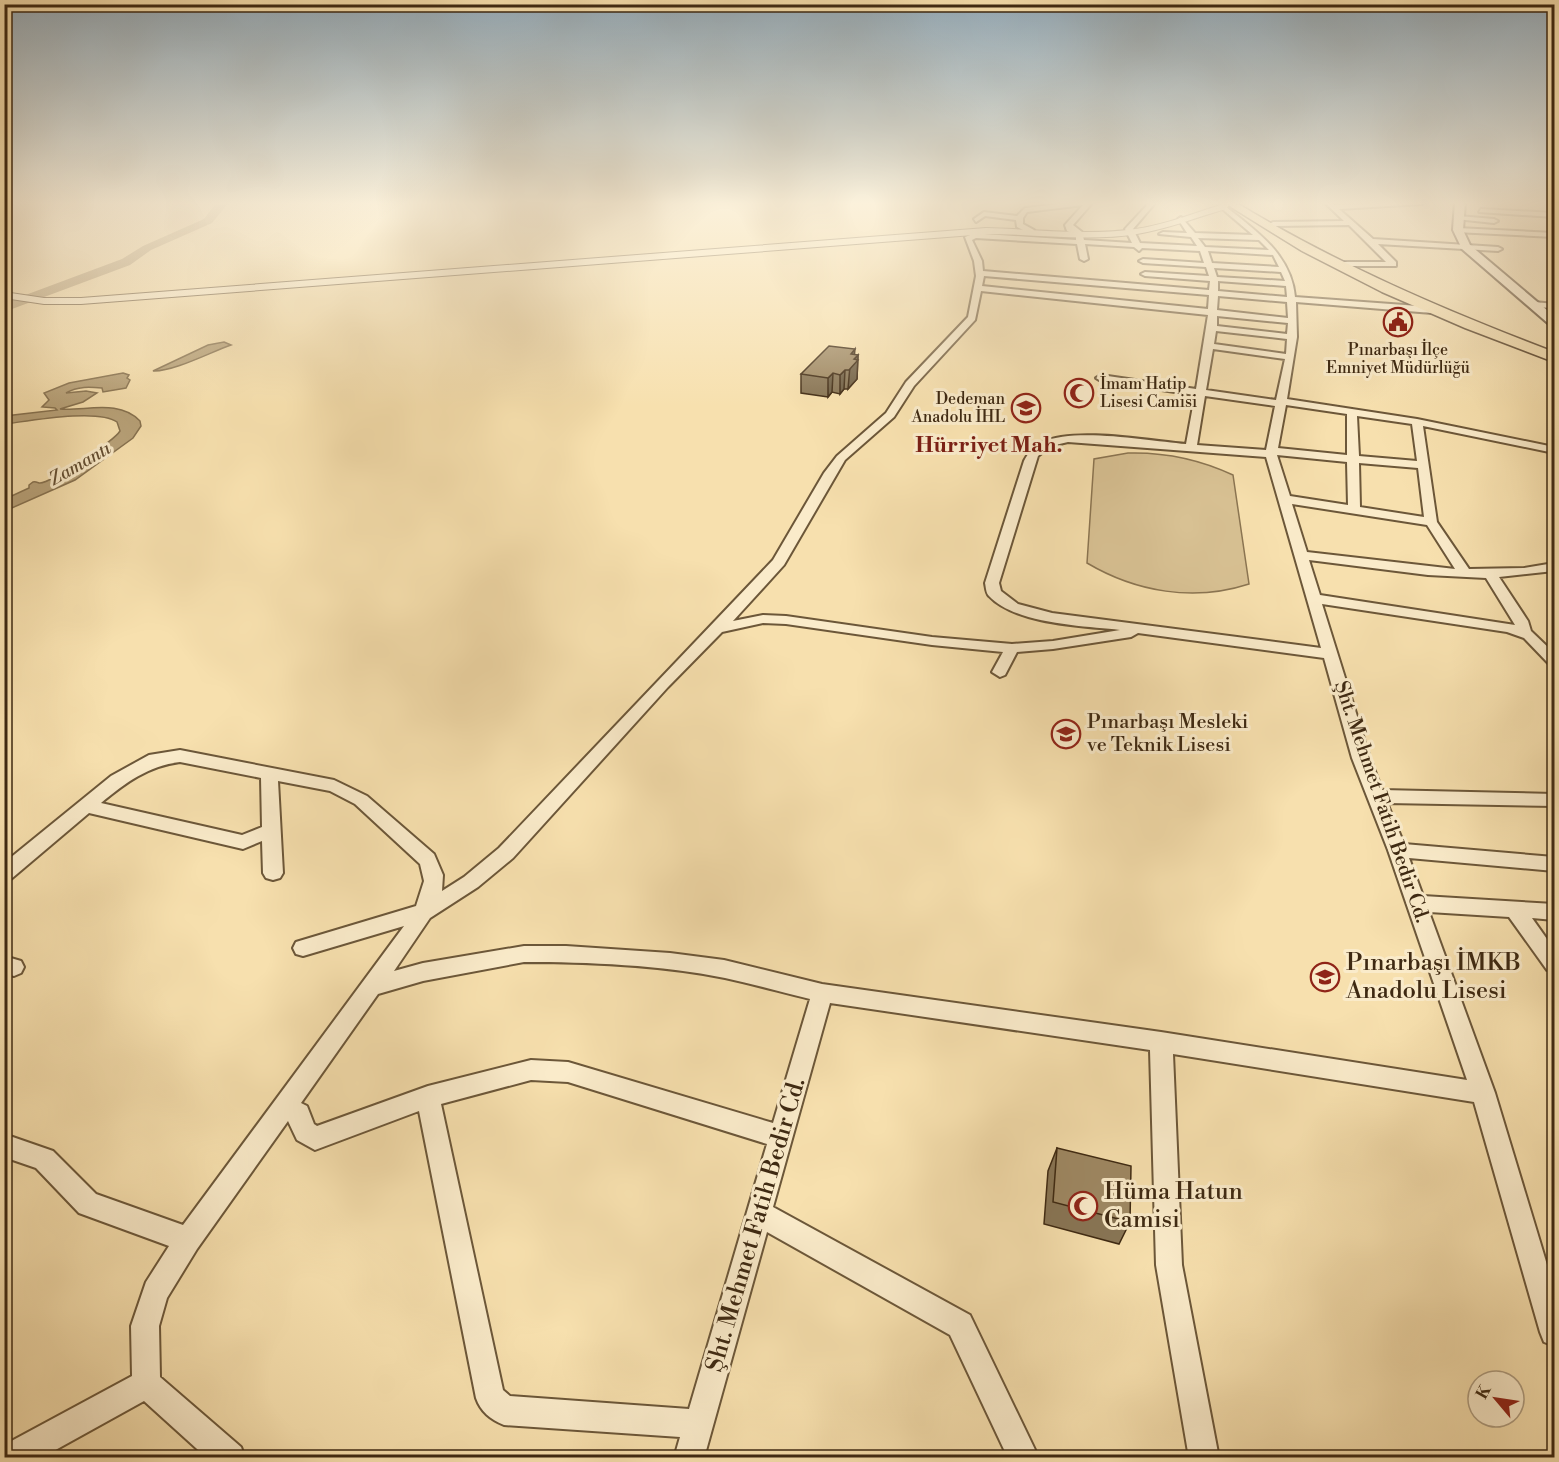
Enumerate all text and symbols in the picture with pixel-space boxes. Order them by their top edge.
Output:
public building icon: Pınarbaşı İlçe Emniyet Müdürlüğü [1382,306,1414,338]
place label: Pınarbaşı İlçe Emniyet Müdürlüğü [1326,338,1470,378]
place label: İmam Hatip Lisesi Camisi [1100,372,1197,412]
mosque icon: İmam Hatip Lisesi Camisi [1063,377,1095,409]
place label: Dedeman Anadolu İHL [911,389,1005,427]
school or university icon: Dedeman Anadolu İHL [1010,392,1042,424]
district label: Hürriyet Mah. [915,432,1063,459]
water label: Zamantı [45,437,115,491]
street label: Şht. Mehmet Fatih Bedir Cd. [1328,678,1434,926]
place label: Pınarbaşı Mesleki ve Teknik Lisesi [1086,710,1249,758]
school or university icon: Pınarbaşı Mesleki ve Teknik Lisesi [1050,718,1082,750]
place label: Pınarbaşı İMKB Anadolu Lisesi [1345,947,1521,1006]
school or university icon: Pınarbaşı İMKB Anadolu Lisesi [1309,961,1341,993]
street label: Şht. Mehmet Fatih Bedir Cd. [700,1074,812,1376]
place label: Hüma Hatun Camisi [1104,1177,1243,1235]
mosque icon: Hüma Hatun Camisi [1067,1190,1099,1222]
north arrow [1466,1369,1526,1429]
text: K [1472,1381,1496,1403]

